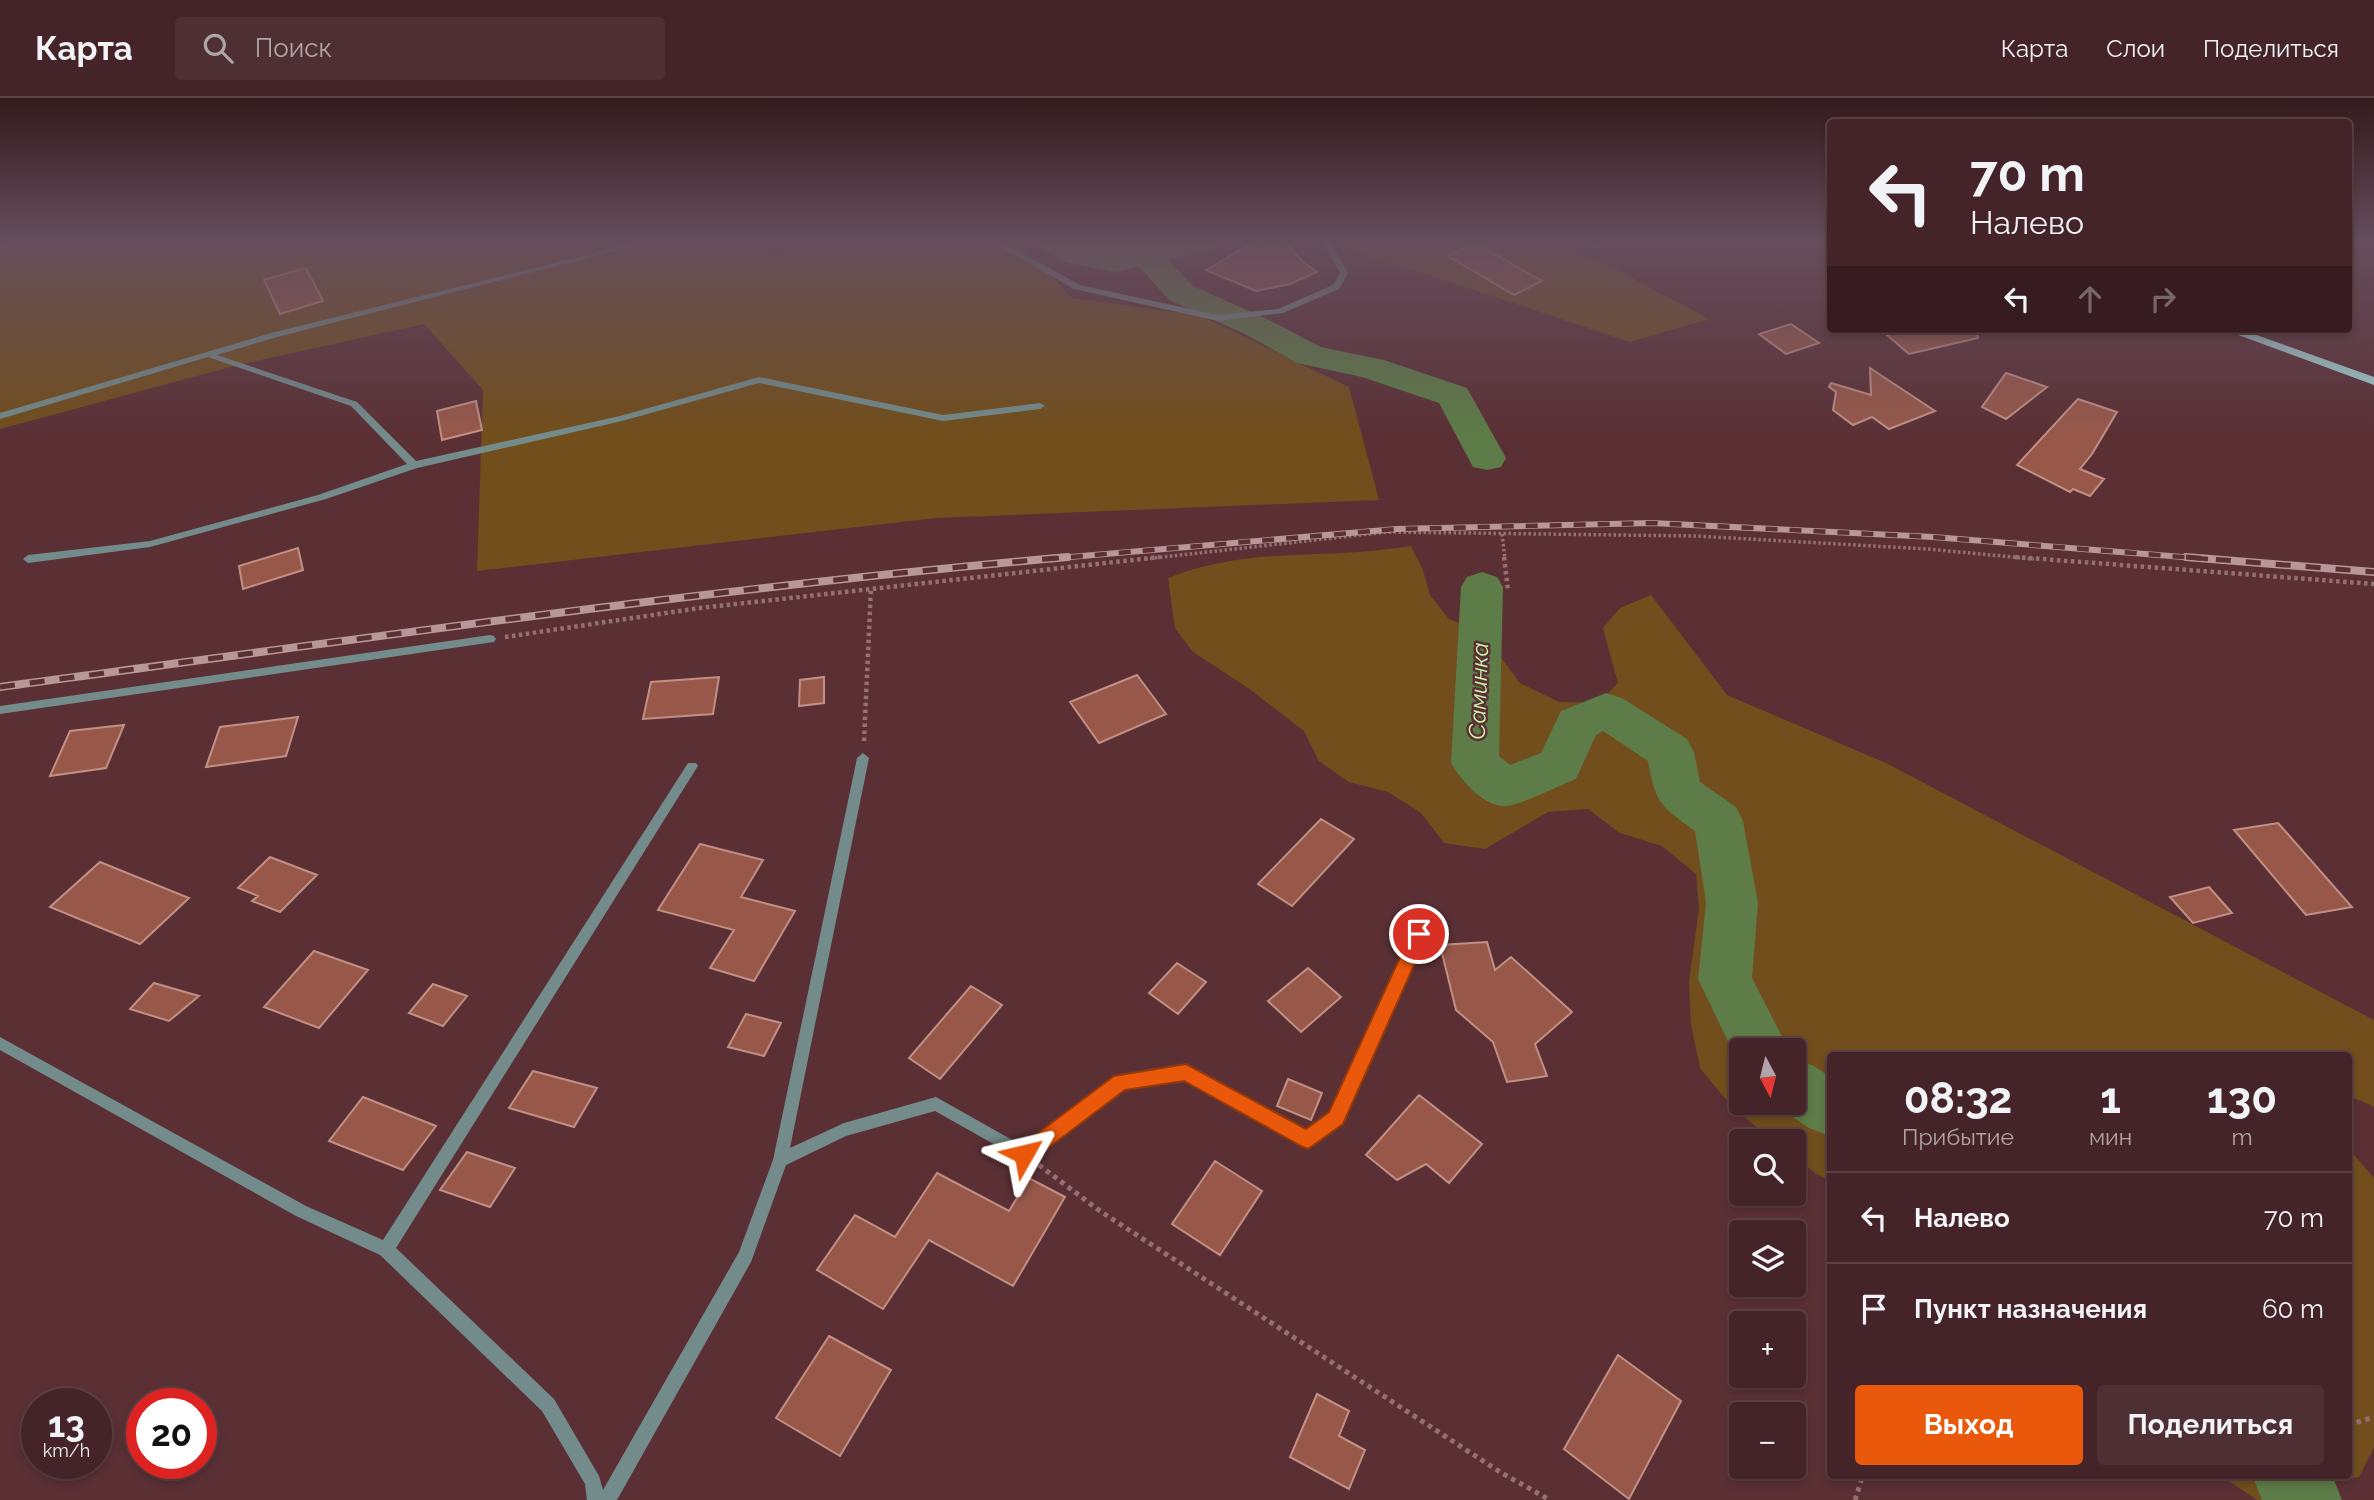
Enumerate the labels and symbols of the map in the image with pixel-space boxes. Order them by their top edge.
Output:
water label: Саминка [1463,642,1493,740]
pin [1389,904,1449,964]
north arrow [1729,1038,1806,1115]
position arrow [987,1117,1061,1191]
speed limit sign: 20 [126,1388,217,1479]

